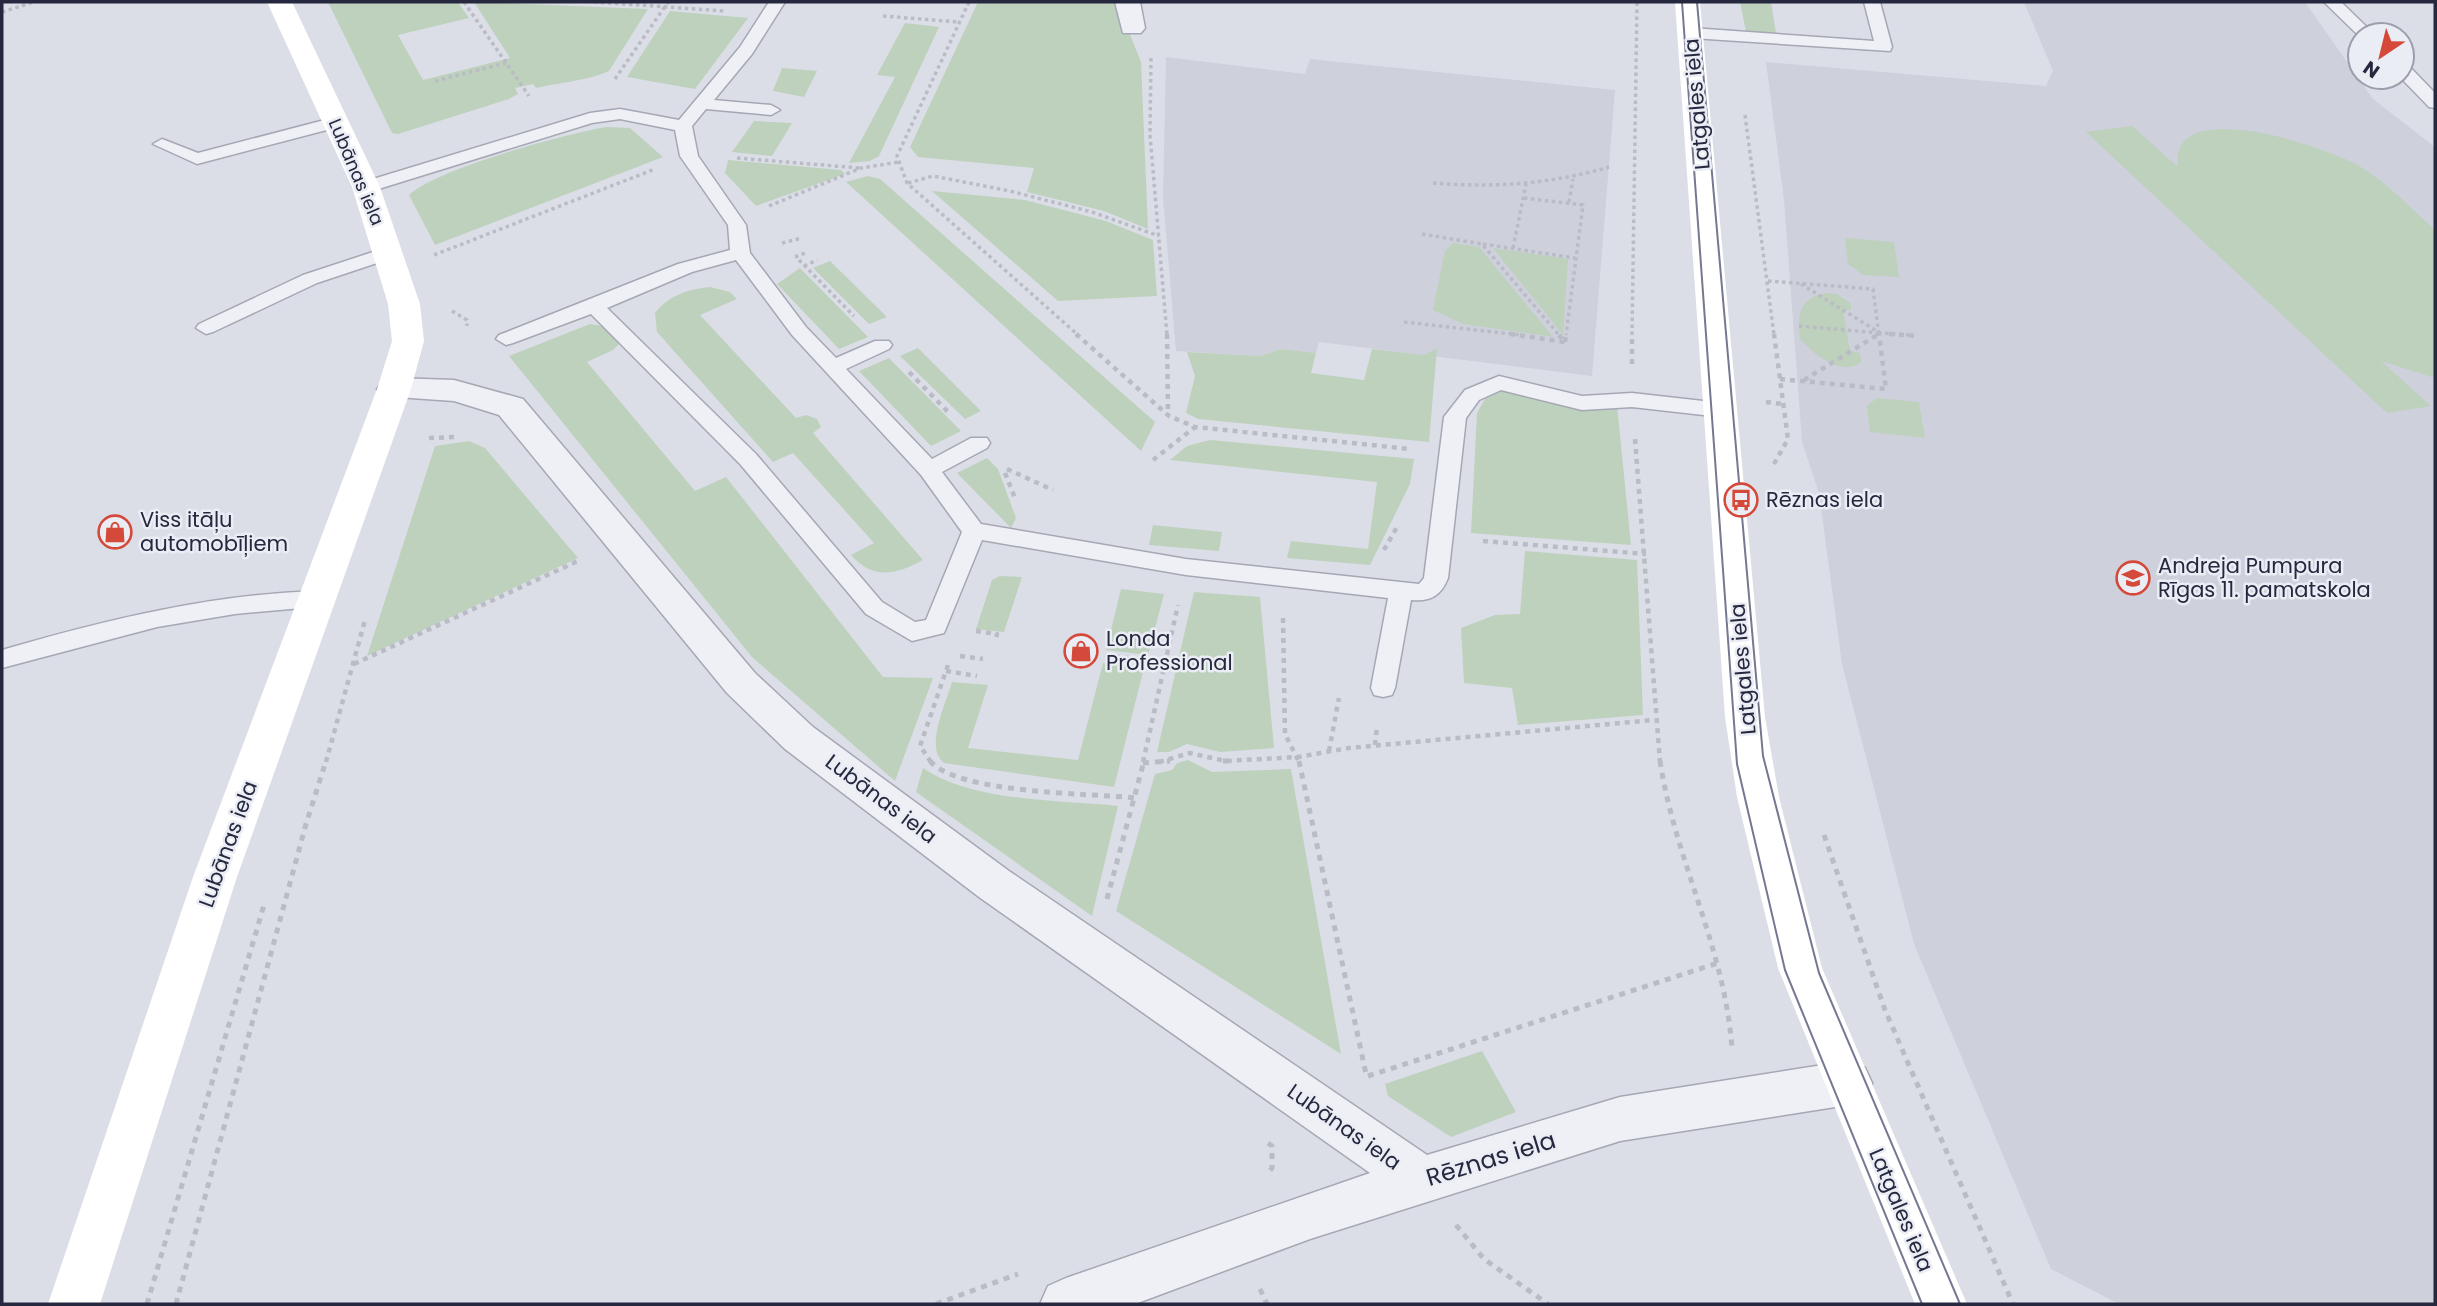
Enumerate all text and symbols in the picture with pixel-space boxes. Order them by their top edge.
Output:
north arrow [2346,21,2416,91]
street label: Latgales iela [1676,37,1717,171]
text: N [2358,54,2385,85]
street label: Lubānas iela [323,115,390,229]
bus stop icon: Rēznas iela [1722,481,1760,519]
place label: Rēznas iela [1766,485,1883,514]
place label: Viss itāļu automobīļiem [140,505,288,558]
shop icon: Viss itāļu automobīļiem [96,513,134,551]
place label: Andreja Pumpura Rīgas 11. pamatskola [2158,551,2371,604]
school or university icon: Andreja Pumpura Rīgas 11. pamatskola [2114,559,2152,597]
street label: Latgales iela [1722,602,1763,736]
place label: Londa Professional [1106,624,1233,677]
shop icon: Londa Professional [1062,632,1100,670]
street label: Lubānas iela [820,747,943,850]
street label: Lubānas iela [191,777,264,911]
street label: Lubānas iela [1282,1077,1407,1177]
street label: Rēznas iela [1422,1123,1560,1194]
street label: Latgales iela [1862,1144,1941,1276]

